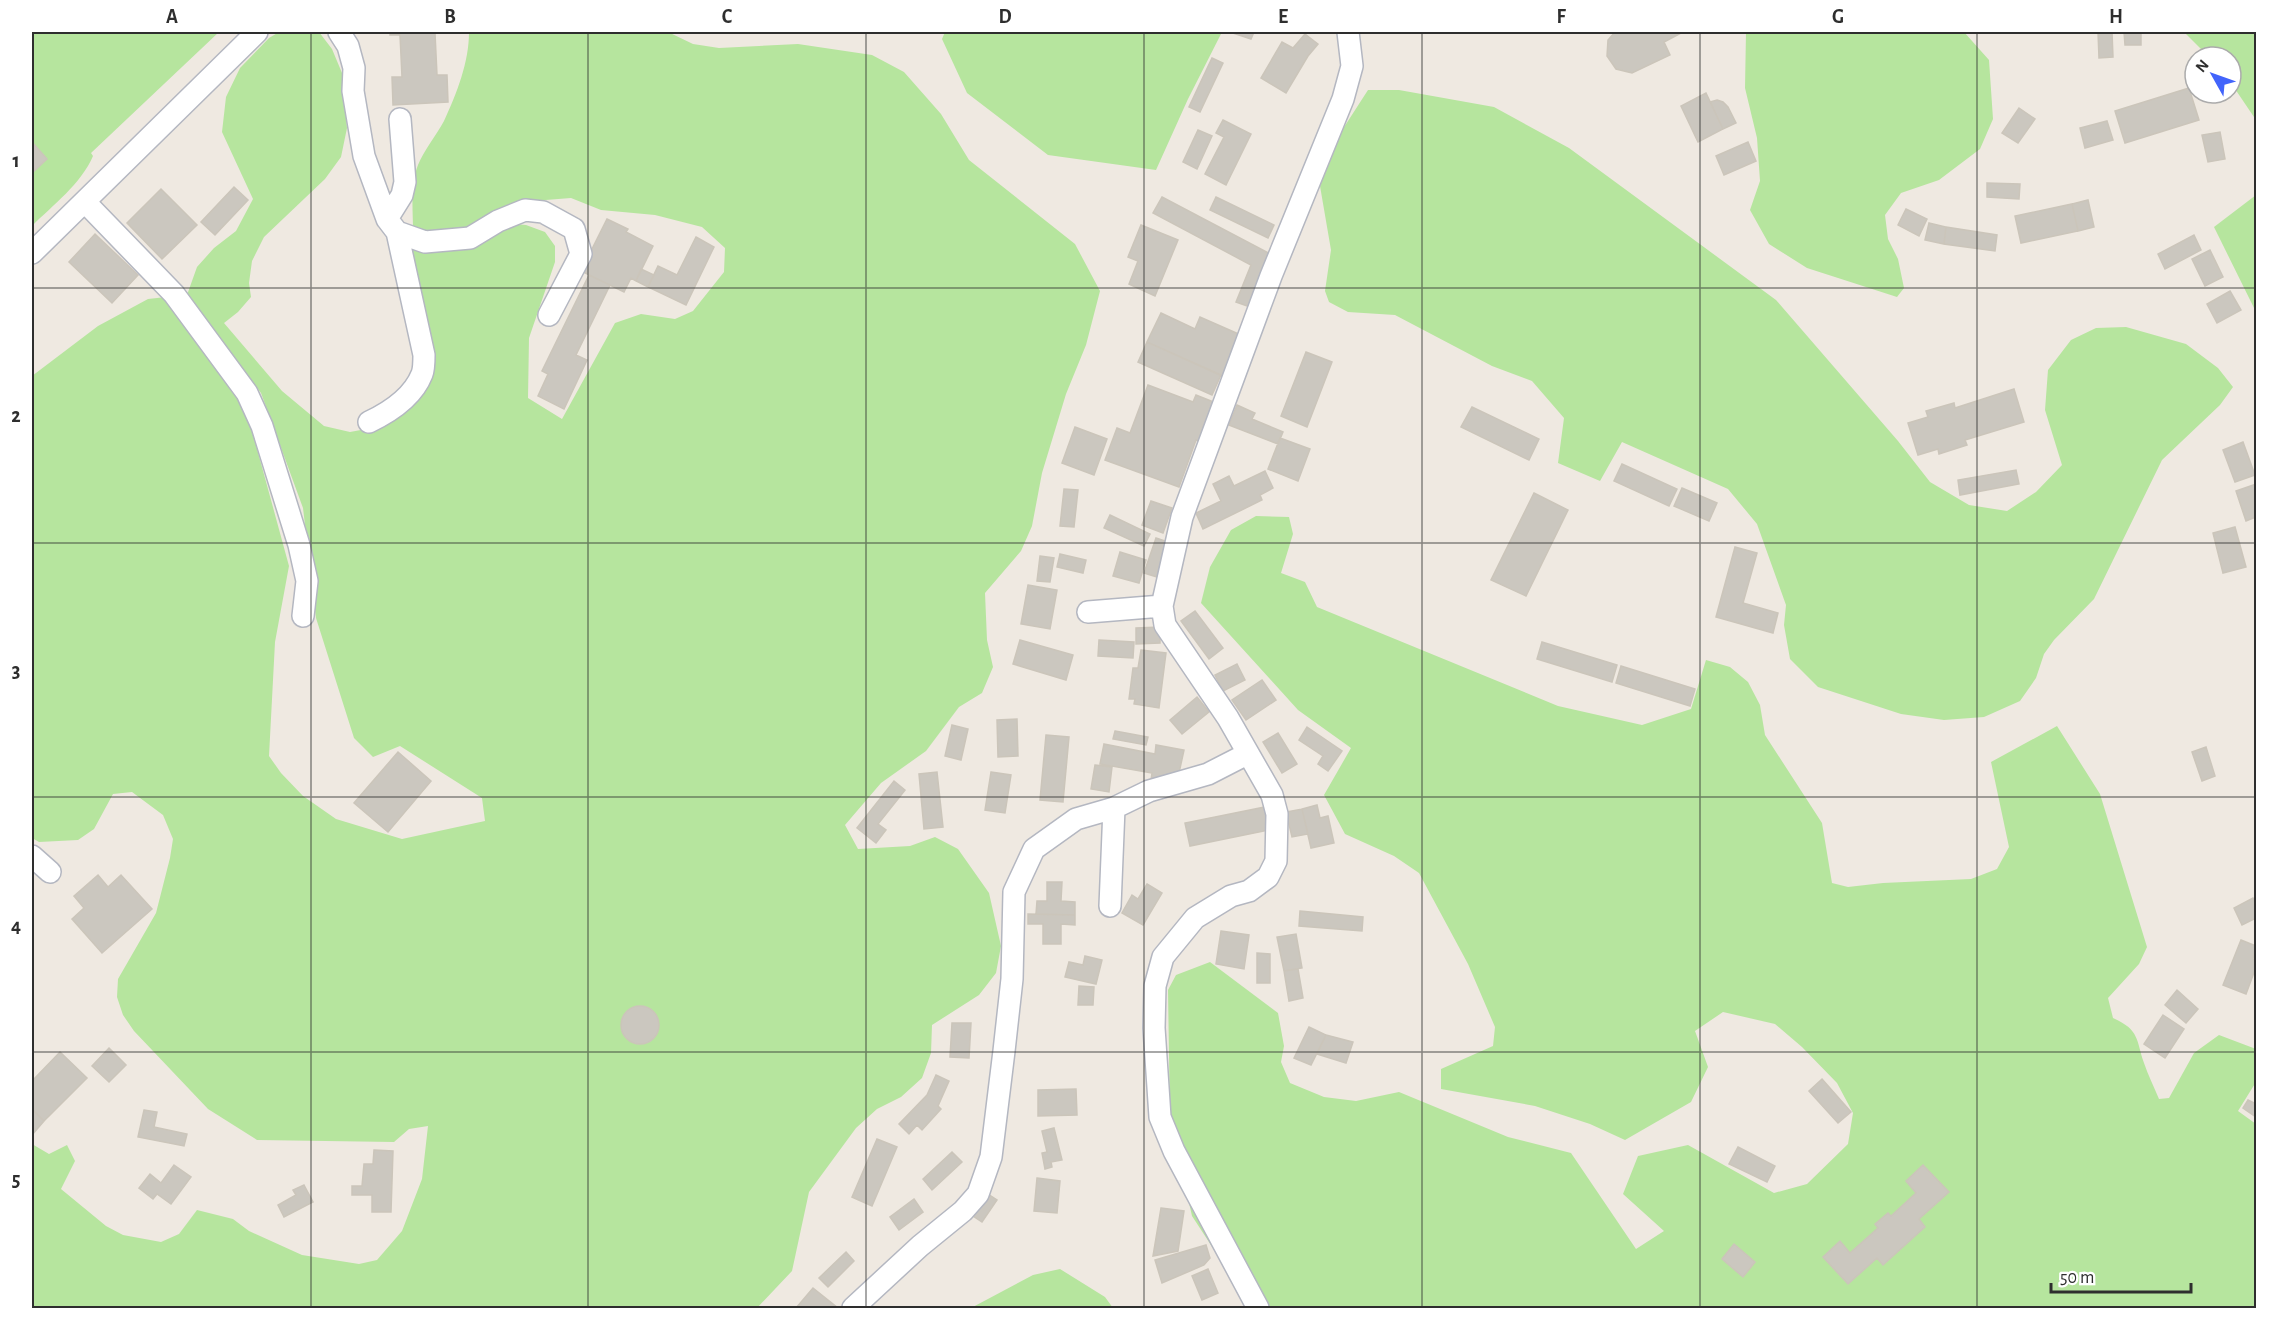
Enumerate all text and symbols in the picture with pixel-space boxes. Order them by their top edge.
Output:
text: A [166,7,178,27]
text: B [444,7,456,27]
text: C [722,7,733,27]
text: D [998,7,1012,27]
text: E [1278,7,1288,27]
text: F [1556,7,1566,27]
text: G [1832,7,1844,27]
text: H [2109,7,2123,27]
north arrow [2183,45,2243,105]
text: N [2193,57,2212,75]
text: 1 [12,151,20,171]
text: 2 [11,406,21,426]
text: 3 [12,661,20,681]
text: 4 [11,916,21,936]
text: 5 [12,1170,20,1190]
scale bar [2051,1256,2190,1294]
text: 50 m [2060,1269,2094,1287]

